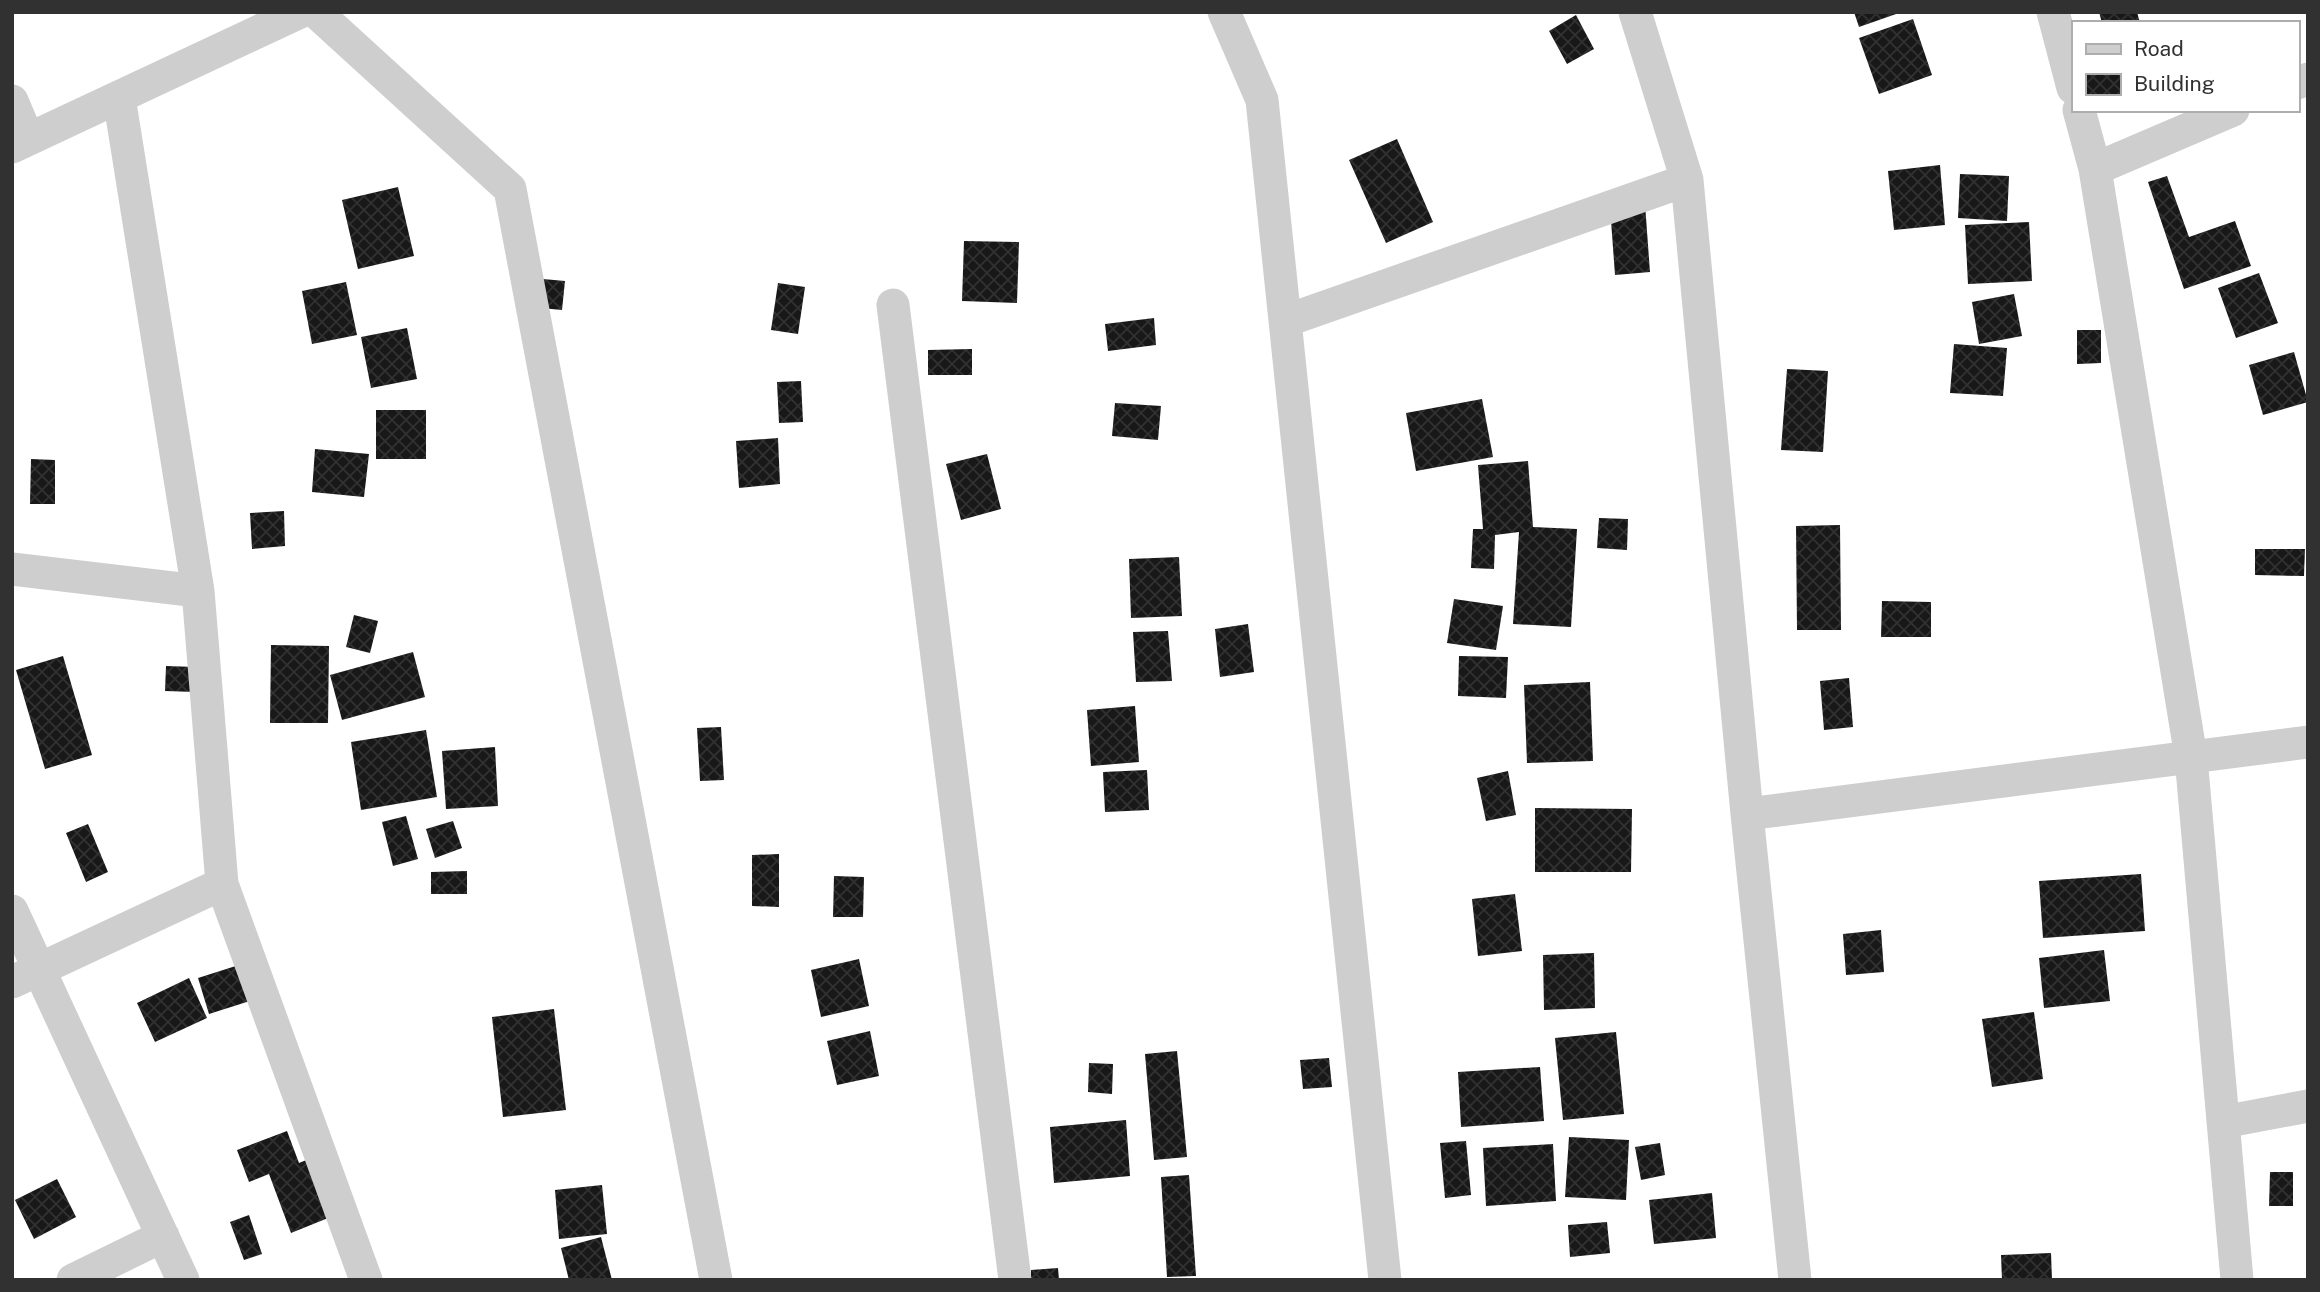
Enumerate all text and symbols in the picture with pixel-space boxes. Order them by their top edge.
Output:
legend [2072,21,2299,112]
text: Road [2134,36,2184,61]
text: Building [2134,71,2215,96]

